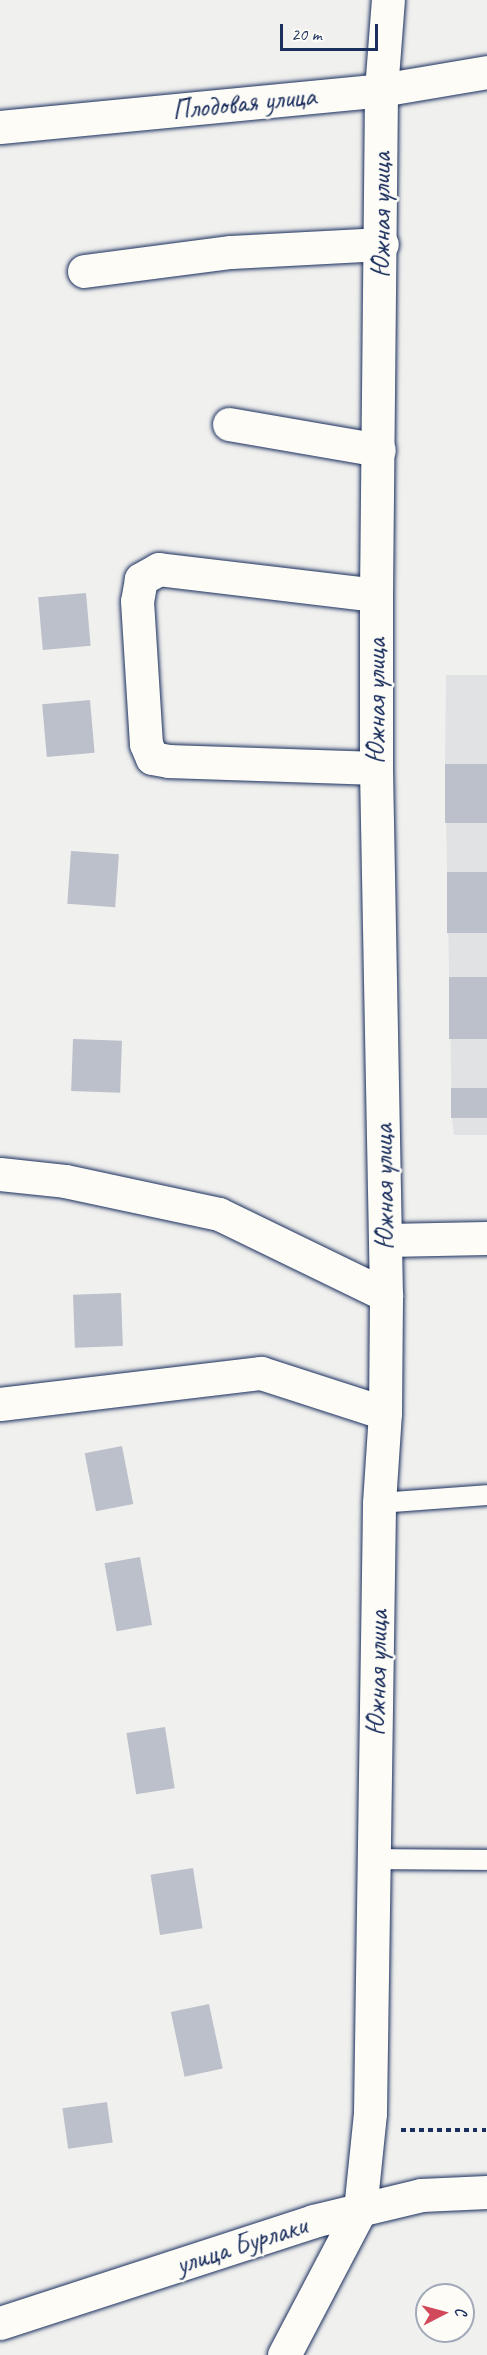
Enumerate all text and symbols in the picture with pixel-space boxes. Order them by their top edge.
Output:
scale bar [283,12,380,50]
text: 20 m [291,23,322,45]
street label: Плодовая улица [170,79,318,127]
street label: Южная улица [364,151,398,279]
street label: Южная улица [359,637,393,765]
street label: Южная улица [366,1123,402,1251]
street label: Южная улица [359,1609,395,1737]
street label: улица Бурлаки [172,2208,310,2282]
north arrow [415,2283,475,2343]
text: С [451,2306,471,2316]

